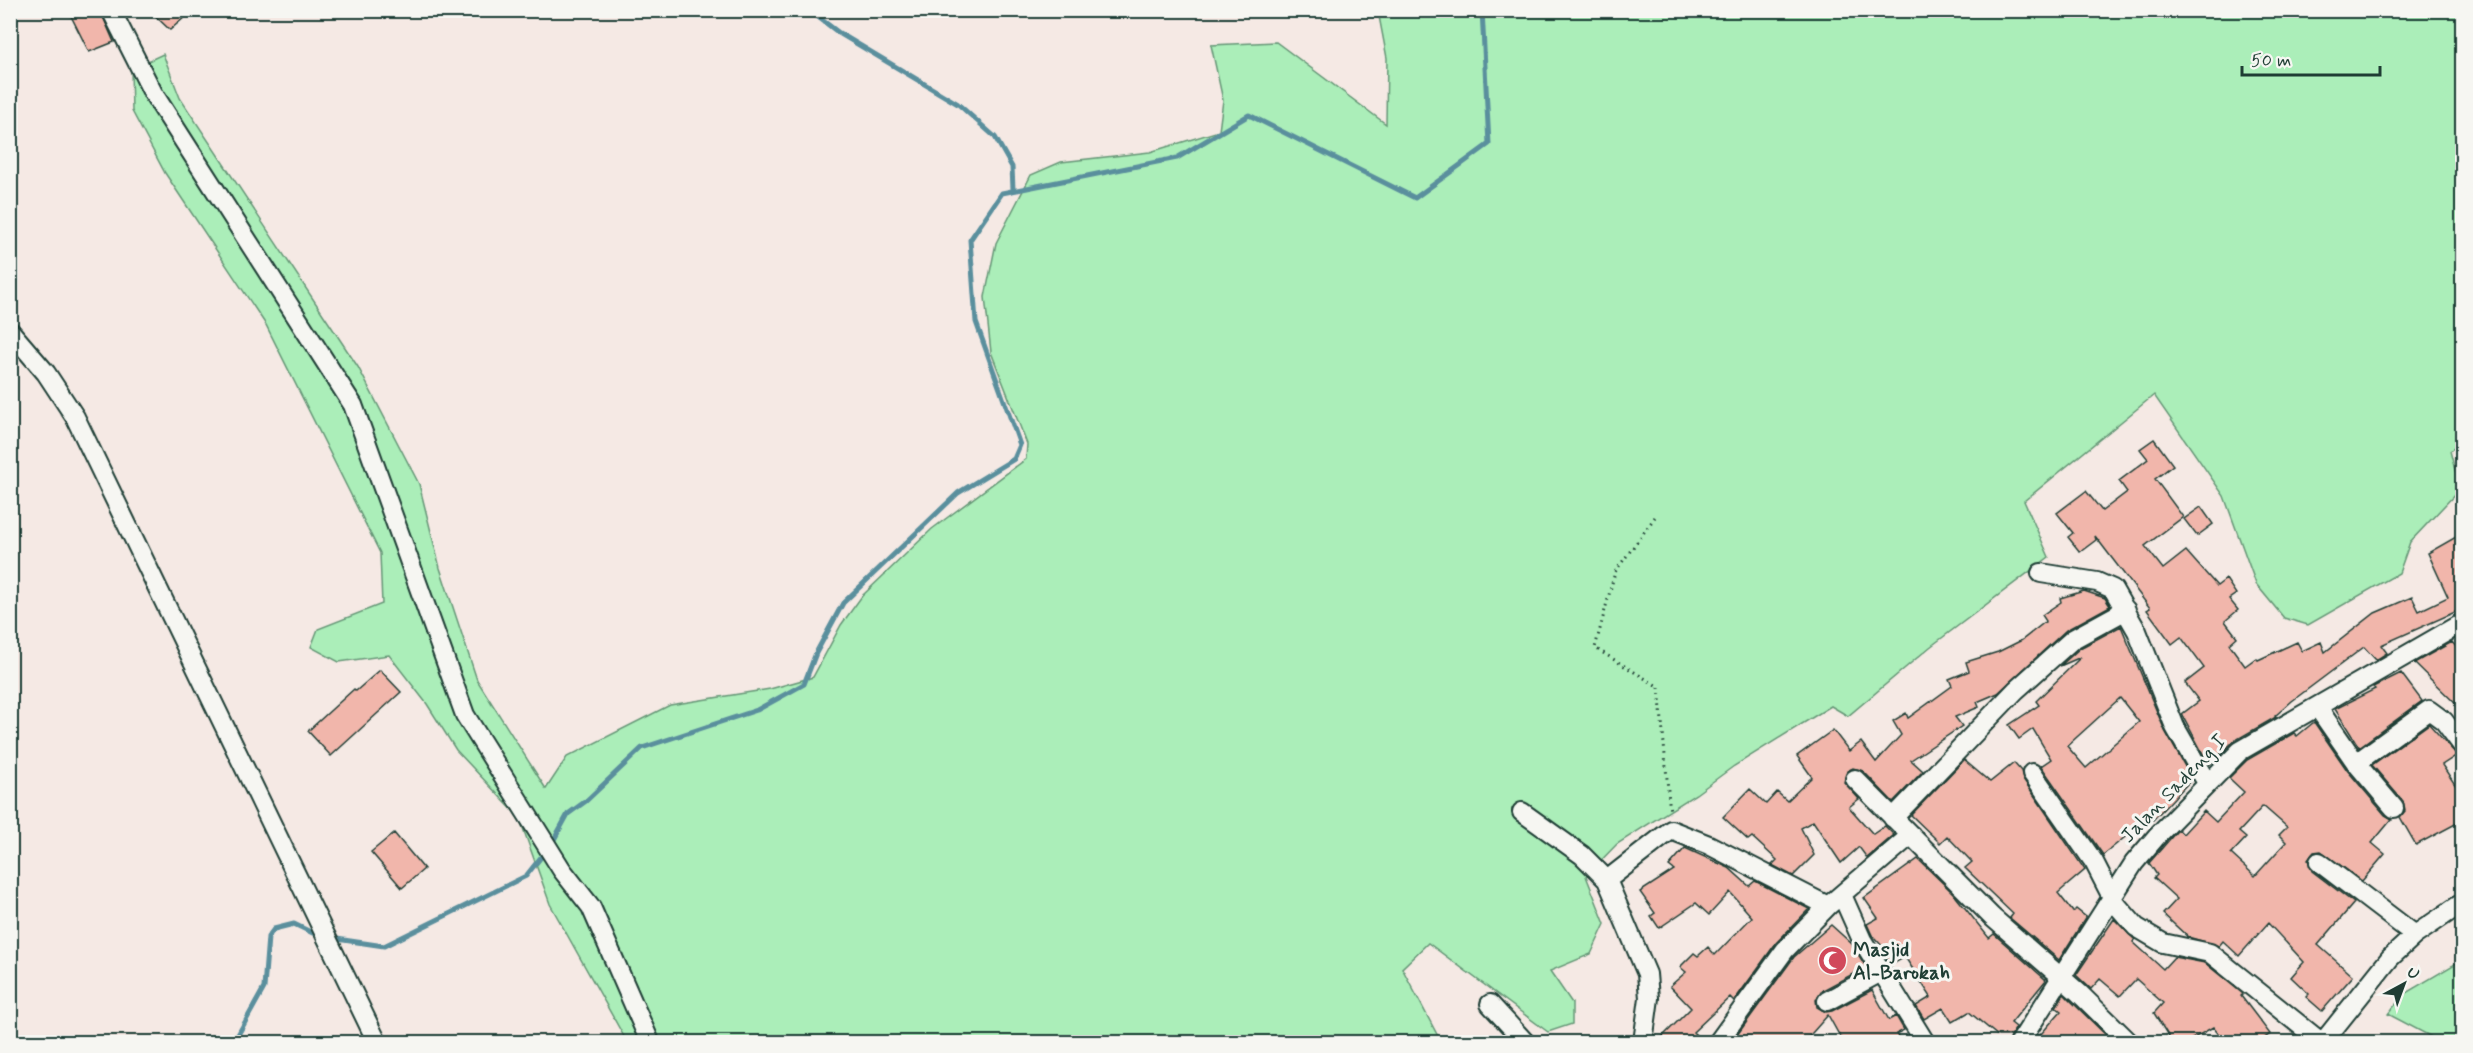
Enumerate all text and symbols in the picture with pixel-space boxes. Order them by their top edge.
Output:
scale bar [2242,39,2380,77]
text: 50 m [2251,49,2291,73]
street label: Jalan Sadeng I [2115,728,2233,849]
place label: Masjid Al-Barokah [1853,937,1950,987]
mosque icon: Masjid Al-Barokah [1816,945,1848,977]
north arrow [2374,954,2434,1014]
text: U [2402,962,2424,985]

